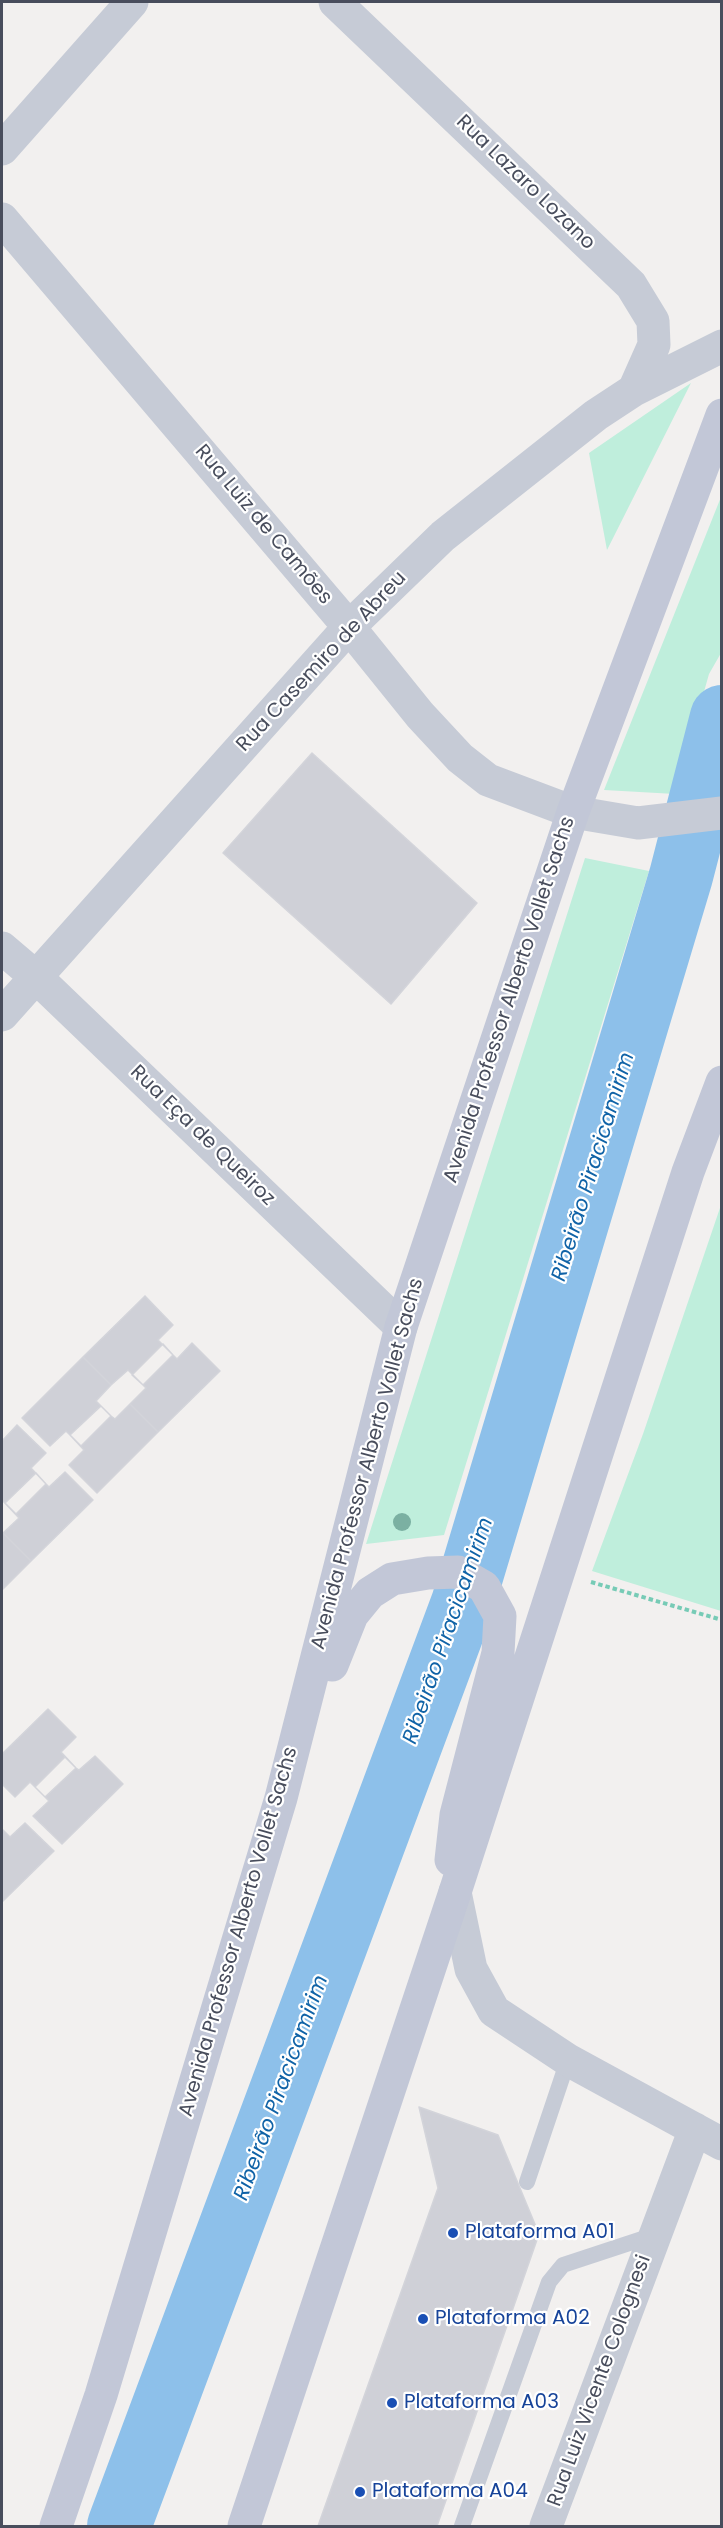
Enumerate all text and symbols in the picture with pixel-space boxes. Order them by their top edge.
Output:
street label: Rua Lazaro Lozano [451,111,599,255]
street label: Rua Luiz de Camões [189,440,337,610]
street label: Rua Casemiro de Abreu [232,567,412,757]
street label: Avenida Professor Alberto Vollet Sachs [439,814,581,1186]
water label: Ribeirão Piracicamirim [547,1050,641,1284]
street label: Rua Eça de Queiroz [125,1061,279,1211]
street label: Avenida Professor Alberto Vollet Sachs [307,1276,429,1652]
water label: Ribeirão Piracicamirim [398,1515,500,1747]
street label: Avenida Professor Alberto Vollet Sachs [175,1744,303,2120]
water label: Ribeirão Piracicamirim [230,1972,334,2204]
place label: Plataforma A01 [465,2221,615,2245]
marker: Plataforma A01 [446,2226,460,2240]
street label: Rua Luiz Vicente Colognesi [543,2252,657,2510]
place label: Plataforma A02 [435,2307,590,2331]
marker: Plataforma A02 [416,2312,430,2326]
place label: Plataforma A03 [404,2391,559,2415]
marker: Plataforma A03 [385,2396,399,2410]
place label: Plataforma A04 [372,2480,528,2504]
marker: Plataforma A04 [353,2485,367,2499]

